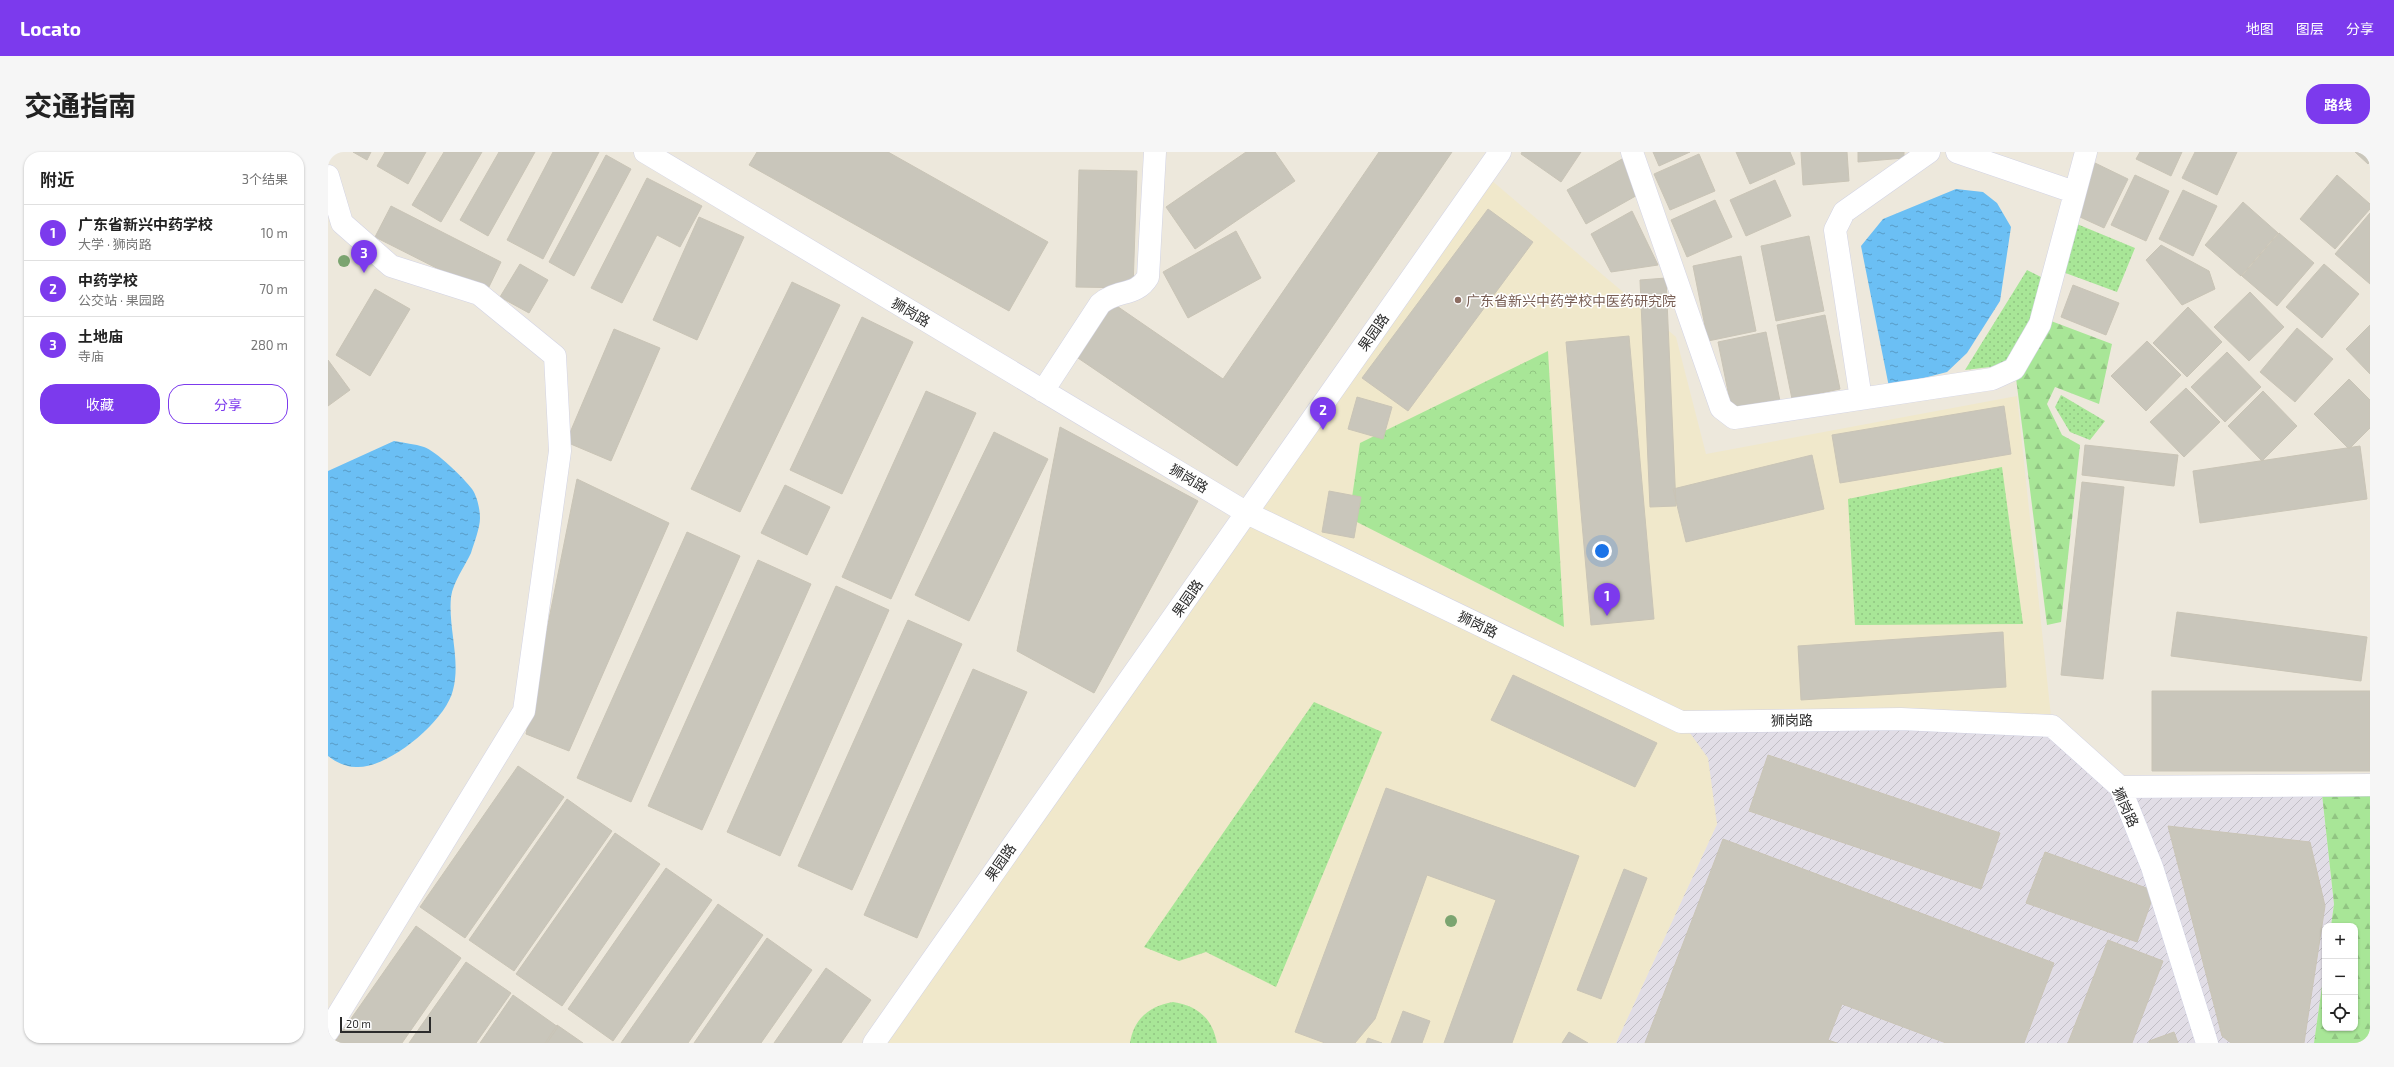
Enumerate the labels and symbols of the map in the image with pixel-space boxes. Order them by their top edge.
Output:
pin: 3 [351,240,377,273]
place label: 广东省新兴中药学校中医药研究院 [1466,292,1676,309]
street label: 狮岗路 [889,294,933,330]
marker: 广东省新兴中药学校中医药研究院 [1453,295,1463,305]
street label: 果园路 [1354,310,1392,354]
pin: 2 [1310,397,1336,430]
street label: 狮岗路 [1167,460,1211,496]
your location [1592,541,1612,561]
street label: 果园路 [1168,576,1206,620]
pin: 1 [1594,583,1620,616]
street label: 狮岗路 [1455,607,1501,641]
street label: 狮岗路 [1771,711,1813,729]
street label: 狮岗路 [2109,784,2143,830]
street label: 果园路 [981,840,1019,884]
scale bar [340,1015,431,1034]

